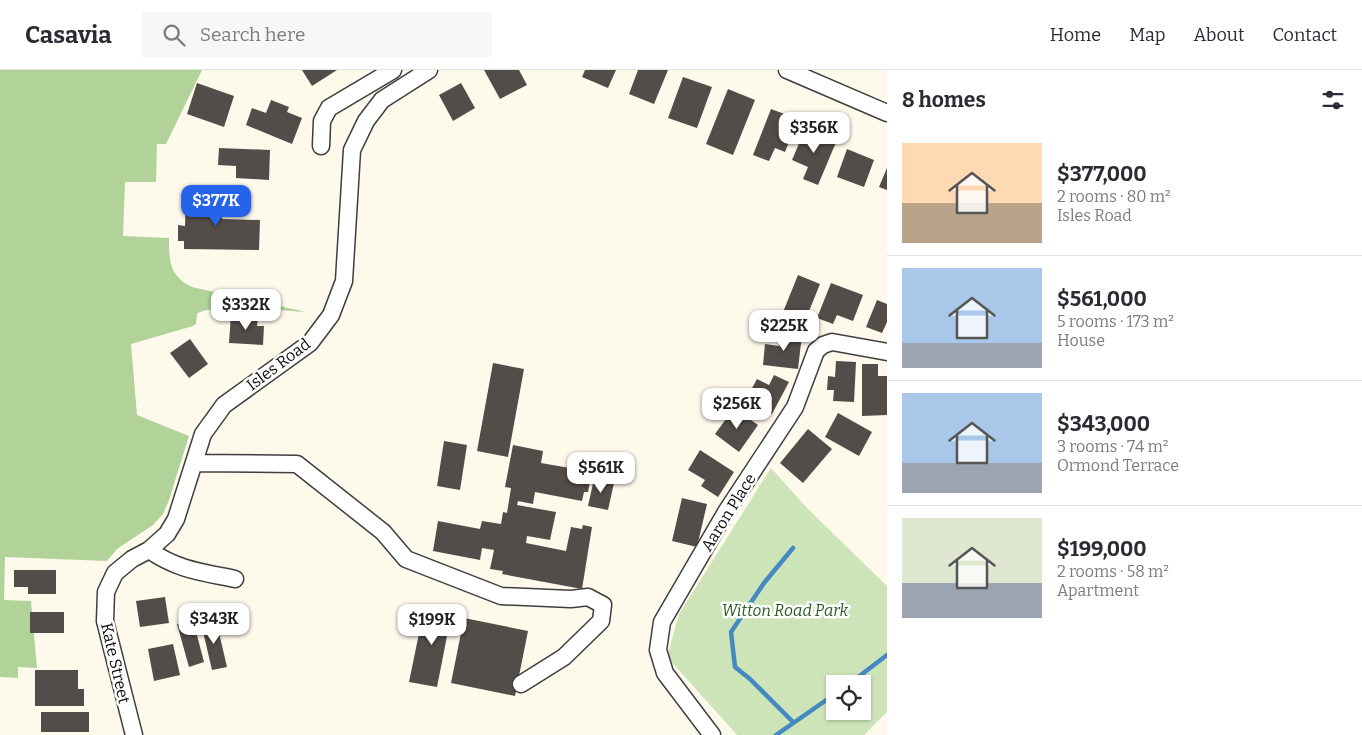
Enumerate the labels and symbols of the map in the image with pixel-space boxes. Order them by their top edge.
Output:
pin: $356K [779,112,849,154]
pin: $377K [181,184,251,227]
pin: $332K [211,288,281,331]
pin: $225K [749,310,819,352]
street label: Isles Road [243,334,314,395]
pin: $256K [702,388,772,430]
pin: $561K [566,452,636,494]
street label: Aaron Place [697,470,760,555]
park label: Witton Road Park [722,601,849,620]
pin: $343K [179,602,249,645]
pin: $199K [397,604,467,646]
street label: Kate Street [97,621,134,705]

